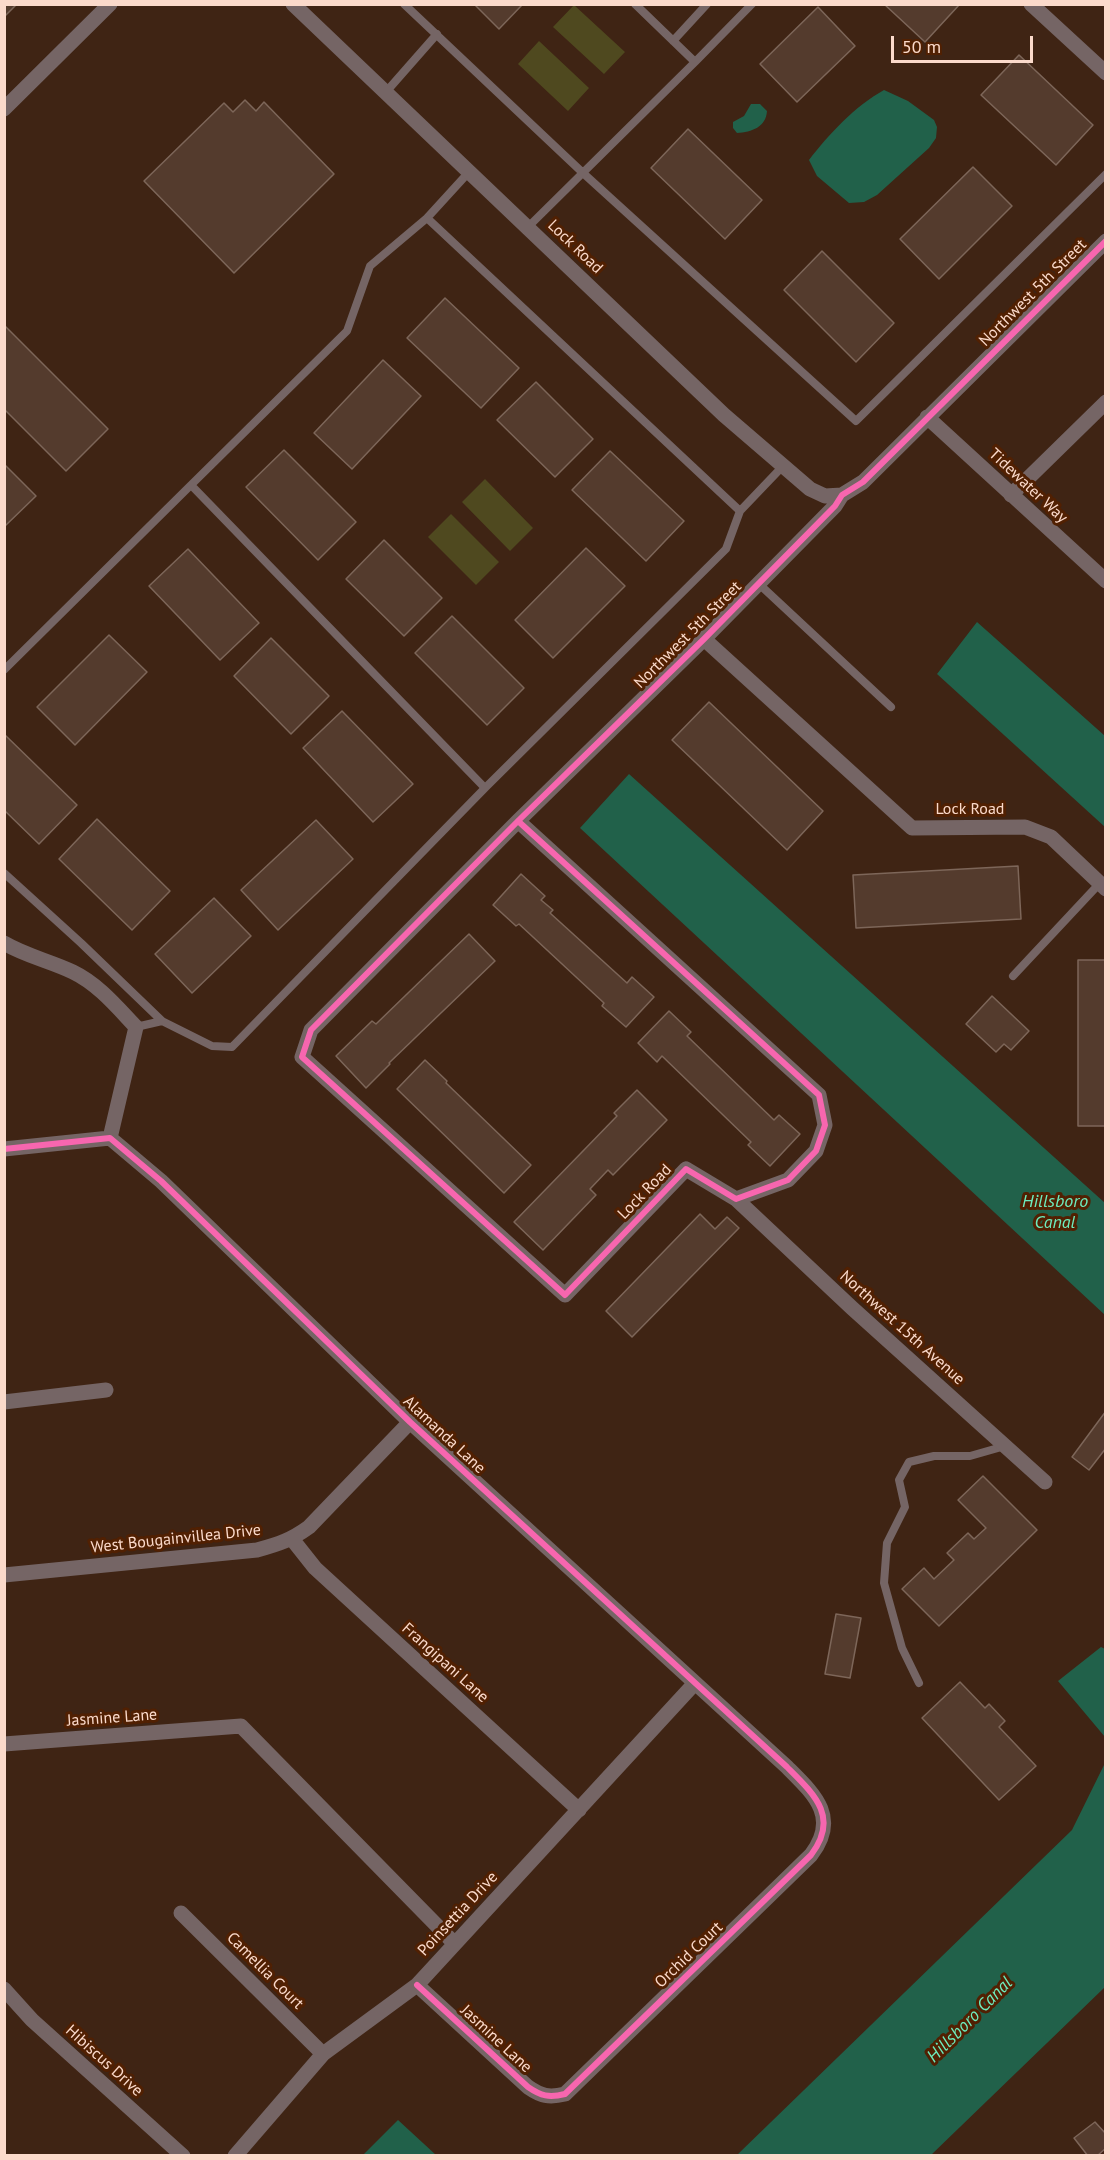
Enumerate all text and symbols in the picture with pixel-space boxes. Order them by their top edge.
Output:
scale bar [894,24,1036,62]
text: 50 m [902,35,941,58]
street label: Lock Road [544,216,606,278]
street label: Northwest 5th Street [975,235,1091,351]
street label: Tidewater Way [985,445,1071,527]
street label: Northwest 5th Street [630,577,746,693]
street label: Lock Road [936,799,1004,819]
street label: Lock Road [614,1161,676,1223]
water label: Hillsboro Canal [1022,1191,1088,1234]
street label: Northwest 15th Avenue [836,1267,968,1389]
street label: Alamanda Lane [399,1392,489,1478]
street label: West Bougainvillea Drive [90,1521,262,1557]
street label: Frangipani Lane [398,1619,492,1707]
street label: Jasmine Lane [66,1705,158,1731]
street label: Poinsettia Drive [414,1868,502,1960]
street label: Orchid Court [651,1918,727,1992]
street label: Camellia Court [223,1929,307,2013]
water label: Hillsboro Canal [923,1973,1017,2067]
street label: Jasmine Lane [456,2001,536,2077]
street label: Hibiscus Drive [61,2021,147,2101]

